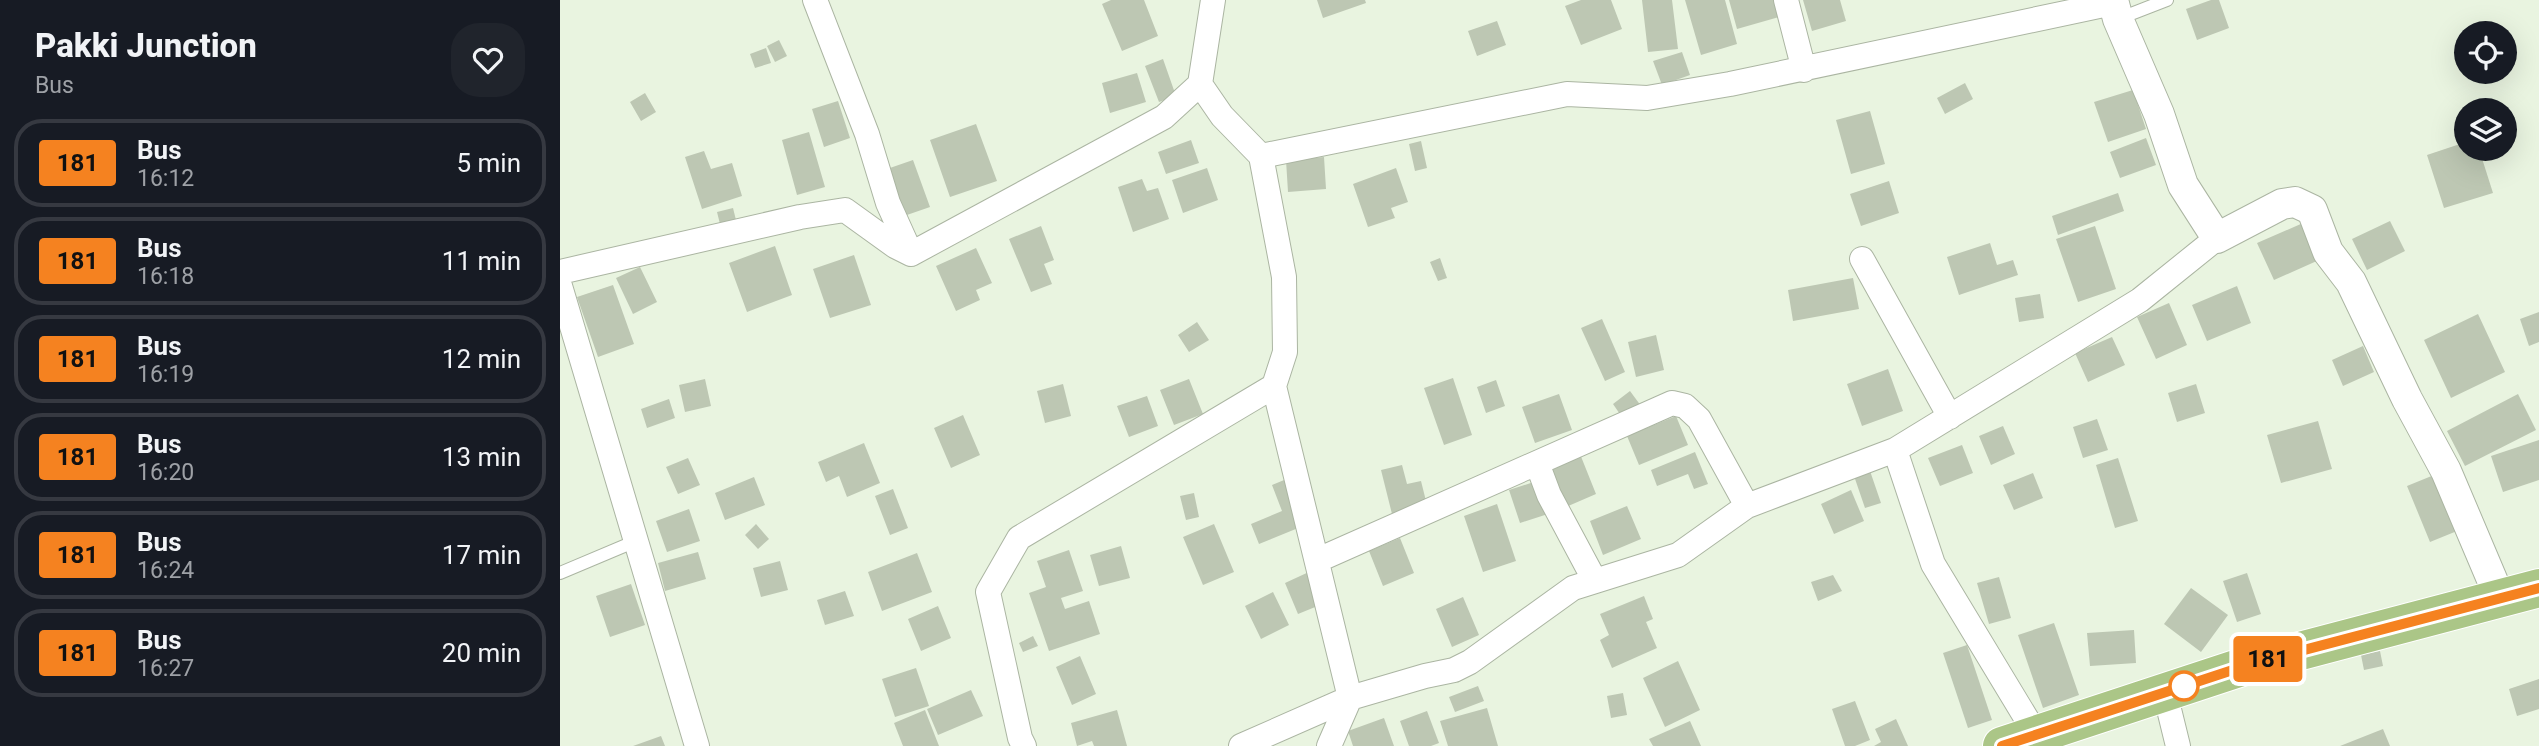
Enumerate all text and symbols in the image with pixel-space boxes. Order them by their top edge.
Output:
map controls [2454,21,2517,161]
button: locate [2454,21,2517,84]
button: heart [451,23,525,97]
text: Pakki Junction [35,26,257,65]
text: Bus [35,72,74,99]
button: layers [2454,98,2517,161]
text: Bus [137,135,182,165]
text: 5 min [456,148,521,178]
text: 181 [57,149,98,177]
text: 16:12 [137,165,194,192]
text: Bus [137,233,182,263]
text: 11 min [442,246,521,276]
text: 181 [57,247,98,275]
text: 16:18 [137,263,194,290]
text: Bus [137,331,182,361]
text: 12 min [442,344,521,374]
text: 181 [57,345,98,373]
text: 16:19 [137,361,194,388]
text: Bus [137,429,182,459]
text: 13 min [442,442,521,472]
text: 181 [57,443,98,471]
text: 16:20 [137,459,194,486]
text: Bus [137,527,182,557]
text: 17 min [442,540,521,570]
text: 181 [57,541,98,569]
text: 16:24 [137,557,194,584]
text: Bus [137,625,182,655]
line badge: 181 [2228,636,2308,682]
text: 20 min [442,638,521,668]
text: 181 [57,639,98,667]
text: 181 [2247,645,2289,673]
text: 16:27 [137,655,194,682]
unlabelled marker [2169,671,2199,701]

